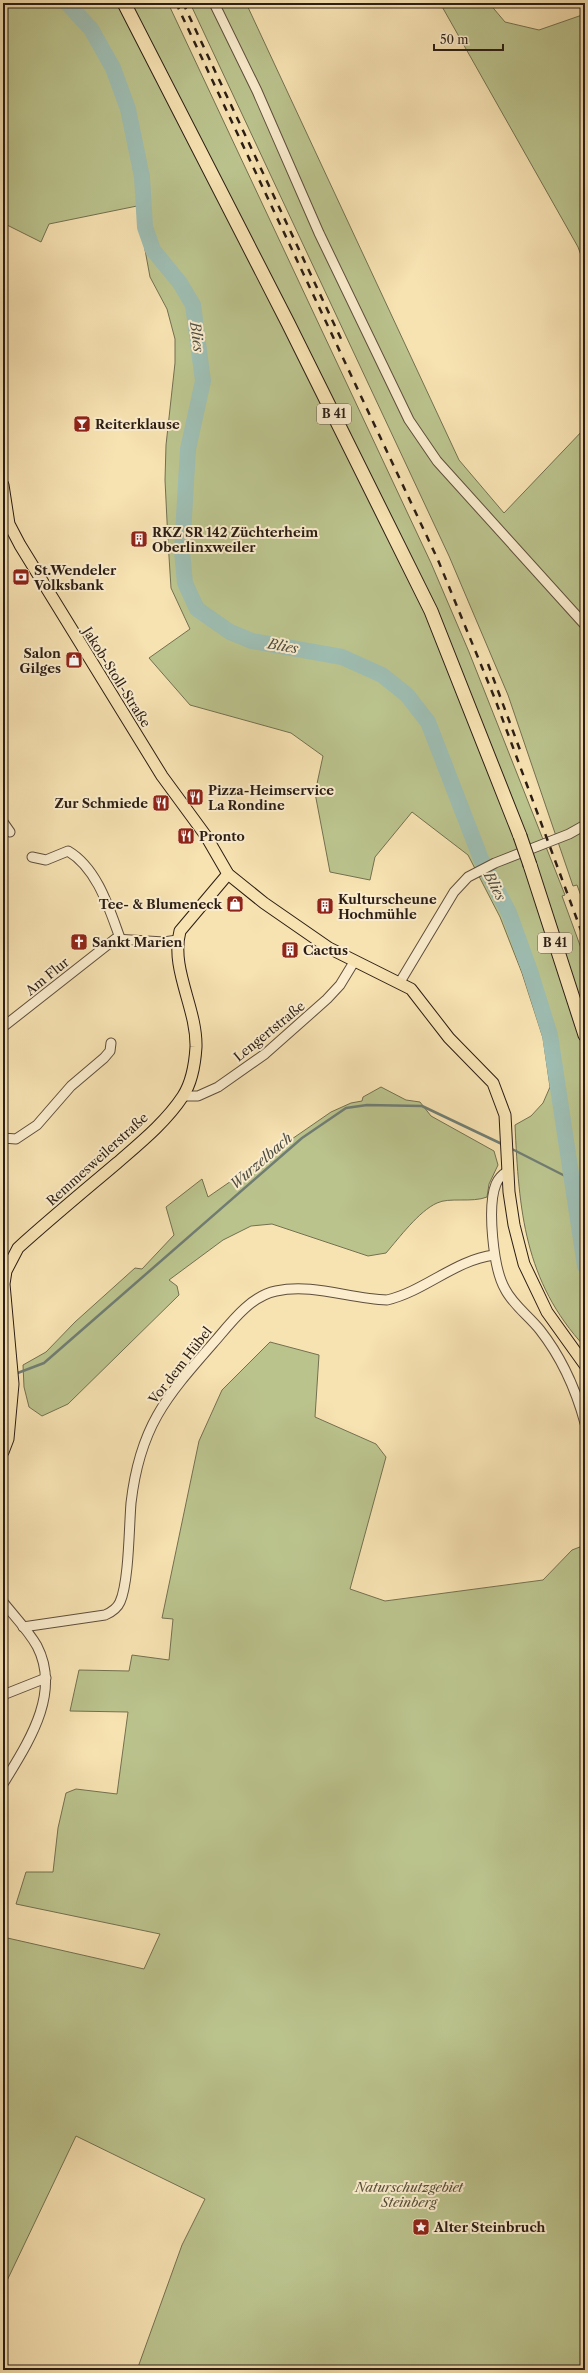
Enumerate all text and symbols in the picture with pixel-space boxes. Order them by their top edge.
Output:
scale bar [434,26,503,52]
text: 50 m [440,32,469,47]
water label: Blies [186,320,208,354]
road number: B 41 [317,404,351,424]
bar icon: Reiterklause [72,414,92,434]
place label: Reiterklause [95,416,180,432]
place label: RKZ SR 142 Züchterheim Oberlinxweiler [152,524,318,555]
building icon: RKZ SR 142 Züchterheim Oberlinxweiler [129,529,149,549]
place label: St.Wendeler Volksbank [33,562,117,593]
bank icon: St.Wendeler Volksbank [11,567,31,587]
street label: Jakob-Stoll-Straße [79,622,154,730]
water label: Blies [265,634,300,658]
place label: Salon Gilges [20,645,61,676]
shop icon: Salon Gilges [64,650,84,670]
place label: Pizza-Heimservice La Rondine [208,782,334,813]
restaurant icon: Pizza-Heimservice La Rondine [185,787,205,807]
restaurant icon: Zur Schmiede [151,793,171,813]
place label: Zur Schmiede [54,795,148,811]
restaurant icon: Pronto [176,826,196,846]
place label: Pronto [199,828,245,844]
water label: Blies [480,867,510,904]
place label: Kulturscheune Hochmühle [338,891,437,922]
shop icon: Tee- & Blumeneck [225,894,245,914]
place label: Tee- & Blumeneck [99,896,222,912]
building icon: Kulturscheune Hochmühle [315,896,335,916]
church icon: Sankt Marien [69,932,89,952]
road number: B 41 [538,933,572,953]
place label: Sankt Marien [92,934,183,950]
building icon: Cactus [280,940,300,960]
place label: Cactus [303,942,348,958]
street label: Am Flur [21,953,72,999]
street label: Lengertstraße [230,997,308,1065]
street label: Remmesweilerstraße [43,1109,151,1209]
water label: Wurzelbach [226,1129,296,1193]
street label: Vor dem Hübel [144,1323,215,1408]
park label: Naturschutzgebiet Steinberg [354,2179,464,2210]
place icon: Alter Steinbruch [411,2217,431,2237]
place label: Alter Steinbruch [433,2219,546,2235]

